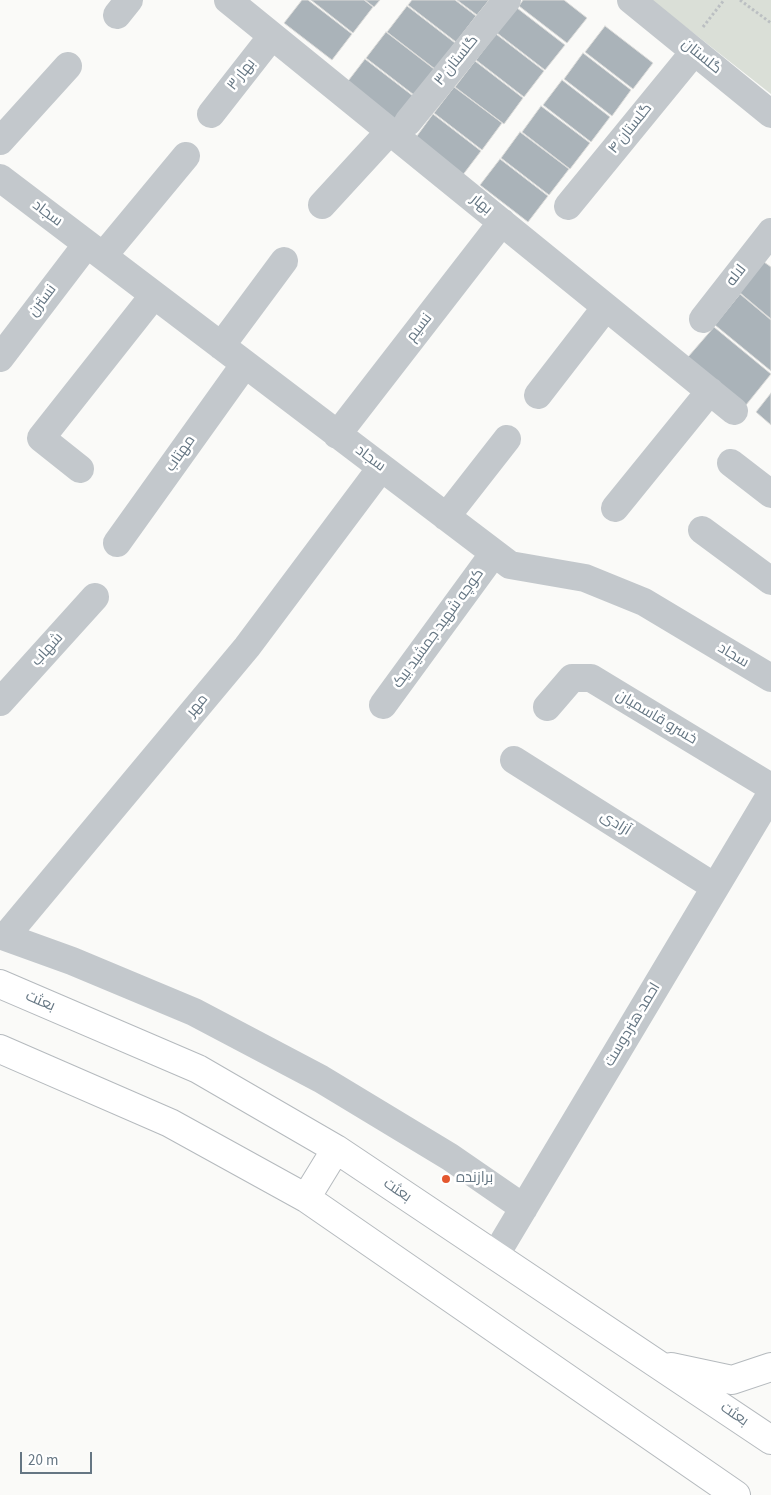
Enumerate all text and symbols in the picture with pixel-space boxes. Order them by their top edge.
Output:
street label: گلستان ۳ [431,32,483,90]
street label: گلستان [677,35,725,79]
street label: بهار ۳ [224,56,260,94]
street label: گلستان ۴ [605,100,657,158]
street label: بهار [467,191,495,219]
street label: سجاد [28,197,66,231]
street label: لاله [723,262,751,290]
street label: نسترن [25,281,61,321]
street label: نسیم [403,310,437,346]
street label: مهتاب [162,432,200,476]
street label: سجاد [351,442,389,476]
street label: کوچه شهید جمشید بیک [390,566,488,692]
street label: شهاب [28,630,68,670]
street label: سجاد [714,640,752,672]
street label: خسرو قاسمیان [612,687,700,749]
street label: مهر [183,691,213,721]
street label: آزادی [596,808,634,840]
street label: احمد هنردوست [601,980,665,1070]
street label: بعثت [23,988,57,1016]
place label: برازنده [456,1170,493,1188]
marker: برازنده [440,1173,452,1185]
street label: بعثت [379,1175,415,1207]
street label: بعثت [716,1399,752,1431]
scale bar [22,1442,95,1474]
text: 20 m [28,1450,58,1471]

